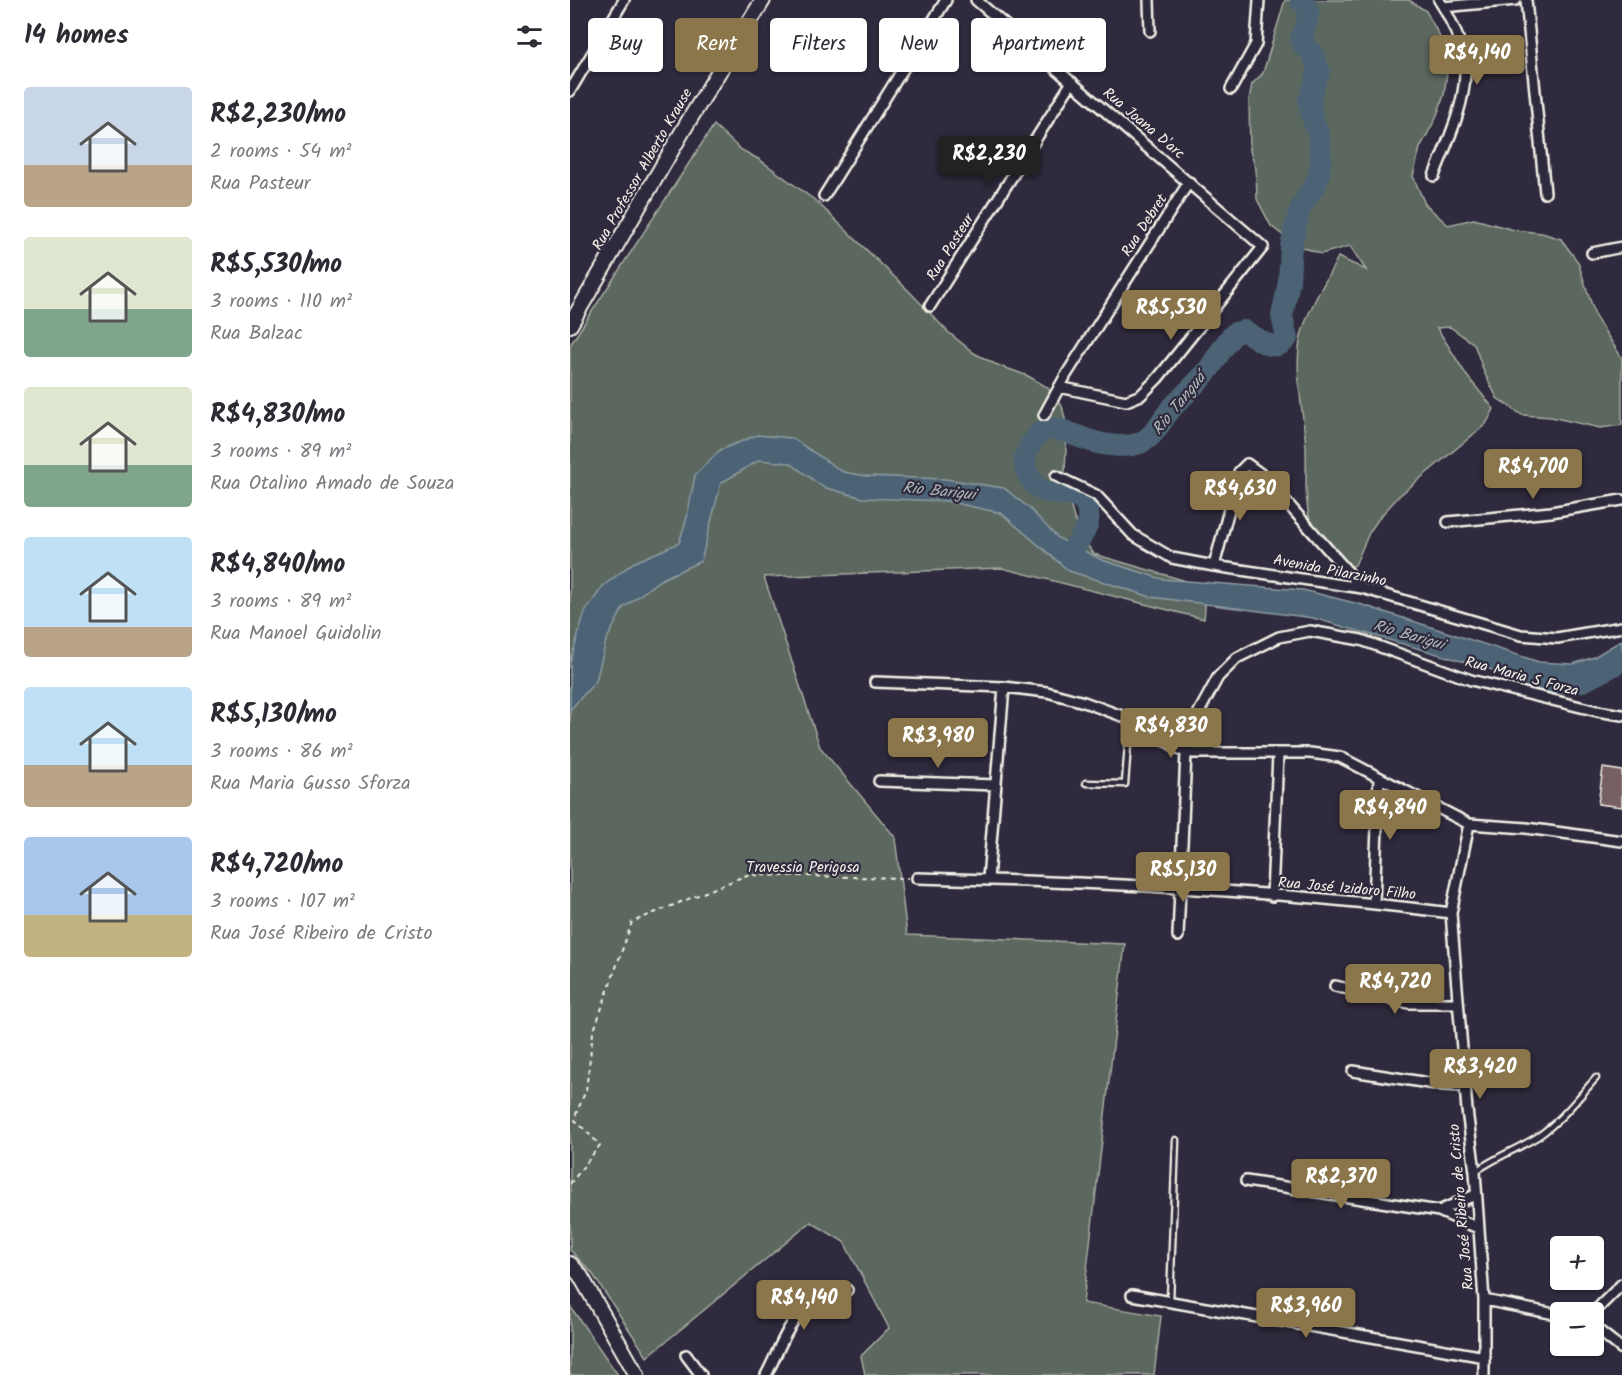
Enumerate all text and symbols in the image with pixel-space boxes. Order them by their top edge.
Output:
text: 14 homes [24,15,129,57]
chip: Buy [588,18,663,72]
chip: Rent [675,18,758,72]
chip: Filters [770,18,867,72]
chip: New [879,18,959,72]
chip: Apartment [971,18,1106,72]
icon: filters [513,20,546,53]
pin: R$4,140 [1422,35,1532,86]
text: R$4,140 [1443,38,1511,70]
street label: Rua Joana D'arc [1097,82,1190,166]
street label: Rua Professor Alberto Krause [586,84,699,255]
text: R$2,230/mo [210,94,346,136]
icon: home [72,111,144,183]
text: 2 rooms · 54 m² [210,136,351,168]
pin: R$2,230 [934,136,1044,187]
text: R$2,230 [952,139,1026,171]
text: Rua Pasteur [210,168,310,200]
street label: Rua Debret [1115,189,1174,262]
street label: Rua Pasteur [921,208,982,286]
text: R$5,530/mo [210,244,342,286]
icon: home [72,261,144,333]
text: 3 rooms · 110 m² [210,286,352,318]
pin: R$5,530 [1116,290,1226,341]
text: R$5,530 [1136,293,1206,325]
text: Rua Balzac [210,318,303,350]
water label: Rio Tanguá [1146,364,1215,441]
text: R$4,830/mo [210,394,345,436]
icon: home [72,411,144,483]
text: 3 rooms · 89 m² [210,436,351,468]
pin: R$4,700 [1478,449,1588,500]
text: R$4,700 [1498,452,1568,484]
text: Rua Otalino Amado de Souza [210,468,454,500]
pin: R$4,630 [1185,471,1295,522]
text: R$4,630 [1204,474,1276,506]
water label: Rio Barigui [901,475,979,508]
text: R$4,840/mo [210,544,345,586]
street label: Avenida Pilarzinho [1271,548,1389,594]
icon: home [72,561,144,633]
text: 3 rooms · 89 m² [210,586,351,618]
water label: Rio Barigui [1370,613,1450,658]
text: Rua Manoel Guidolin [210,618,381,650]
street label: Rua Maria S Forza [1462,650,1581,704]
text: R$5,130/mo [210,694,337,736]
pin: R$4,830 [1116,708,1226,759]
icon: home [72,711,144,783]
text: R$4,830 [1135,711,1208,743]
pin: R$3,980 [883,718,993,769]
text: R$3,980 [902,721,974,753]
text: 3 rooms · 86 m² [210,736,353,768]
text: Rua Maria Gusso Sforza [210,768,411,800]
pin: R$4,840 [1335,790,1445,841]
text: R$4,840 [1354,793,1426,825]
text: R$4,720/mo [210,844,343,886]
pin: R$5,130 [1128,852,1238,903]
text: R$5,130 [1150,855,1216,887]
street label: Travessia Perigosa [746,856,860,880]
icon: home [72,861,144,933]
street label: Rua José Izidoro Filho [1277,871,1417,907]
text: 3 rooms · 107 m² [210,886,355,918]
text: Rua José Ribeiro de Cristo [210,918,433,950]
pin: R$4,720 [1340,964,1450,1015]
text: R$4,720 [1359,967,1431,999]
pin: R$3,420 [1425,1049,1535,1100]
text: R$3,420 [1444,1052,1516,1084]
street label: Rua José Ribeiro de Cristo [1443,1123,1481,1291]
pin: R$2,370 [1286,1159,1396,1210]
text: R$2,370 [1305,1162,1377,1194]
map controls [1550,1236,1604,1356]
button: + [1550,1236,1604,1290]
pin: R$4,140 [749,1280,859,1331]
text: R$4,140 [770,1283,838,1315]
pin: R$3,960 [1251,1288,1361,1339]
text: R$3,960 [1270,1291,1342,1323]
button: − [1550,1302,1604,1356]

